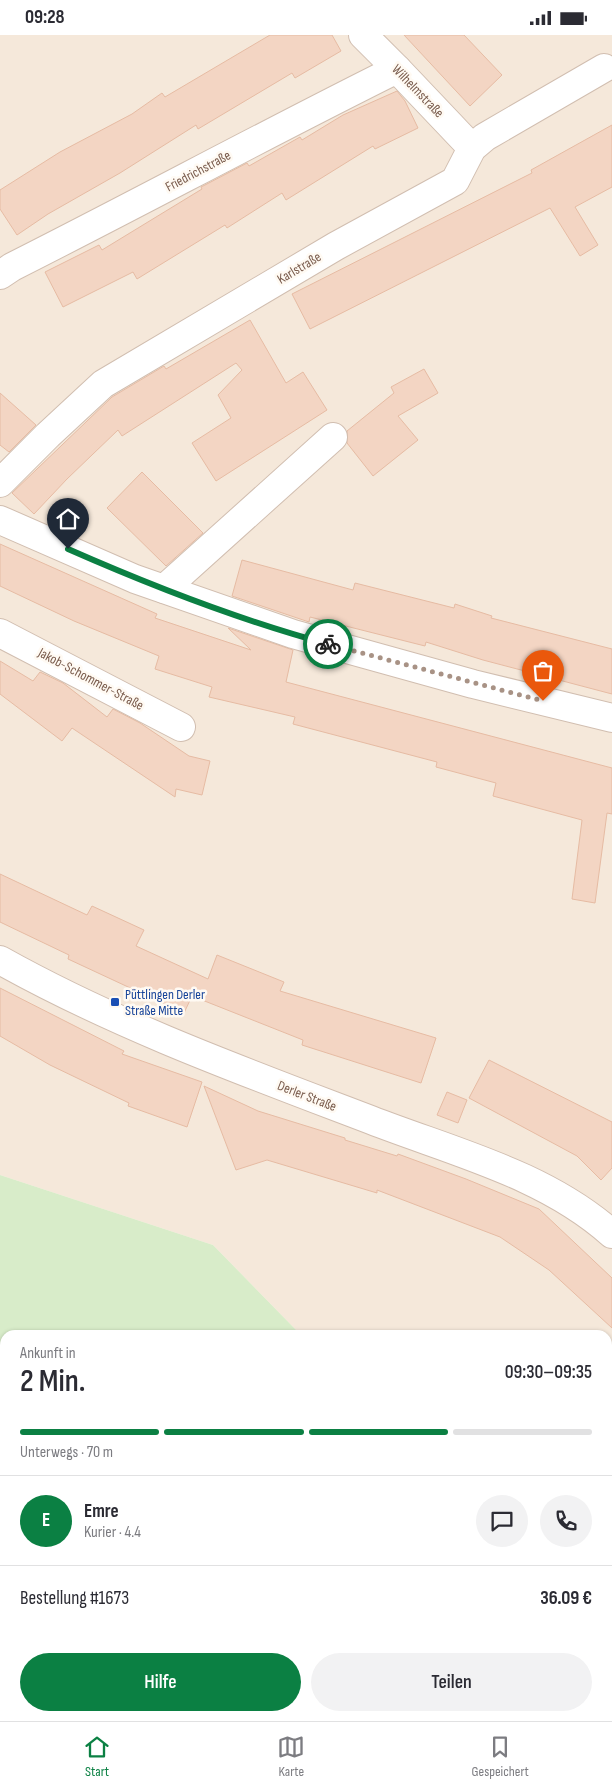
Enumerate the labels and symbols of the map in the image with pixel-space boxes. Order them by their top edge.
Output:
street label: Wilhelmstraße [388,61,448,121]
street label: Friedrichstraße [162,147,234,195]
street label: Karlstraße [274,248,324,288]
pin [47,498,89,549]
courier [303,619,353,669]
street label: Jakob-Schommer-Straße [34,644,147,714]
pin [522,650,564,701]
place label: Püttlingen Derler Straße Mitte [125,986,205,1019]
marker: Püttlingen Derler Straße Mitte [109,996,121,1008]
street label: Derler Straße [275,1077,339,1115]

